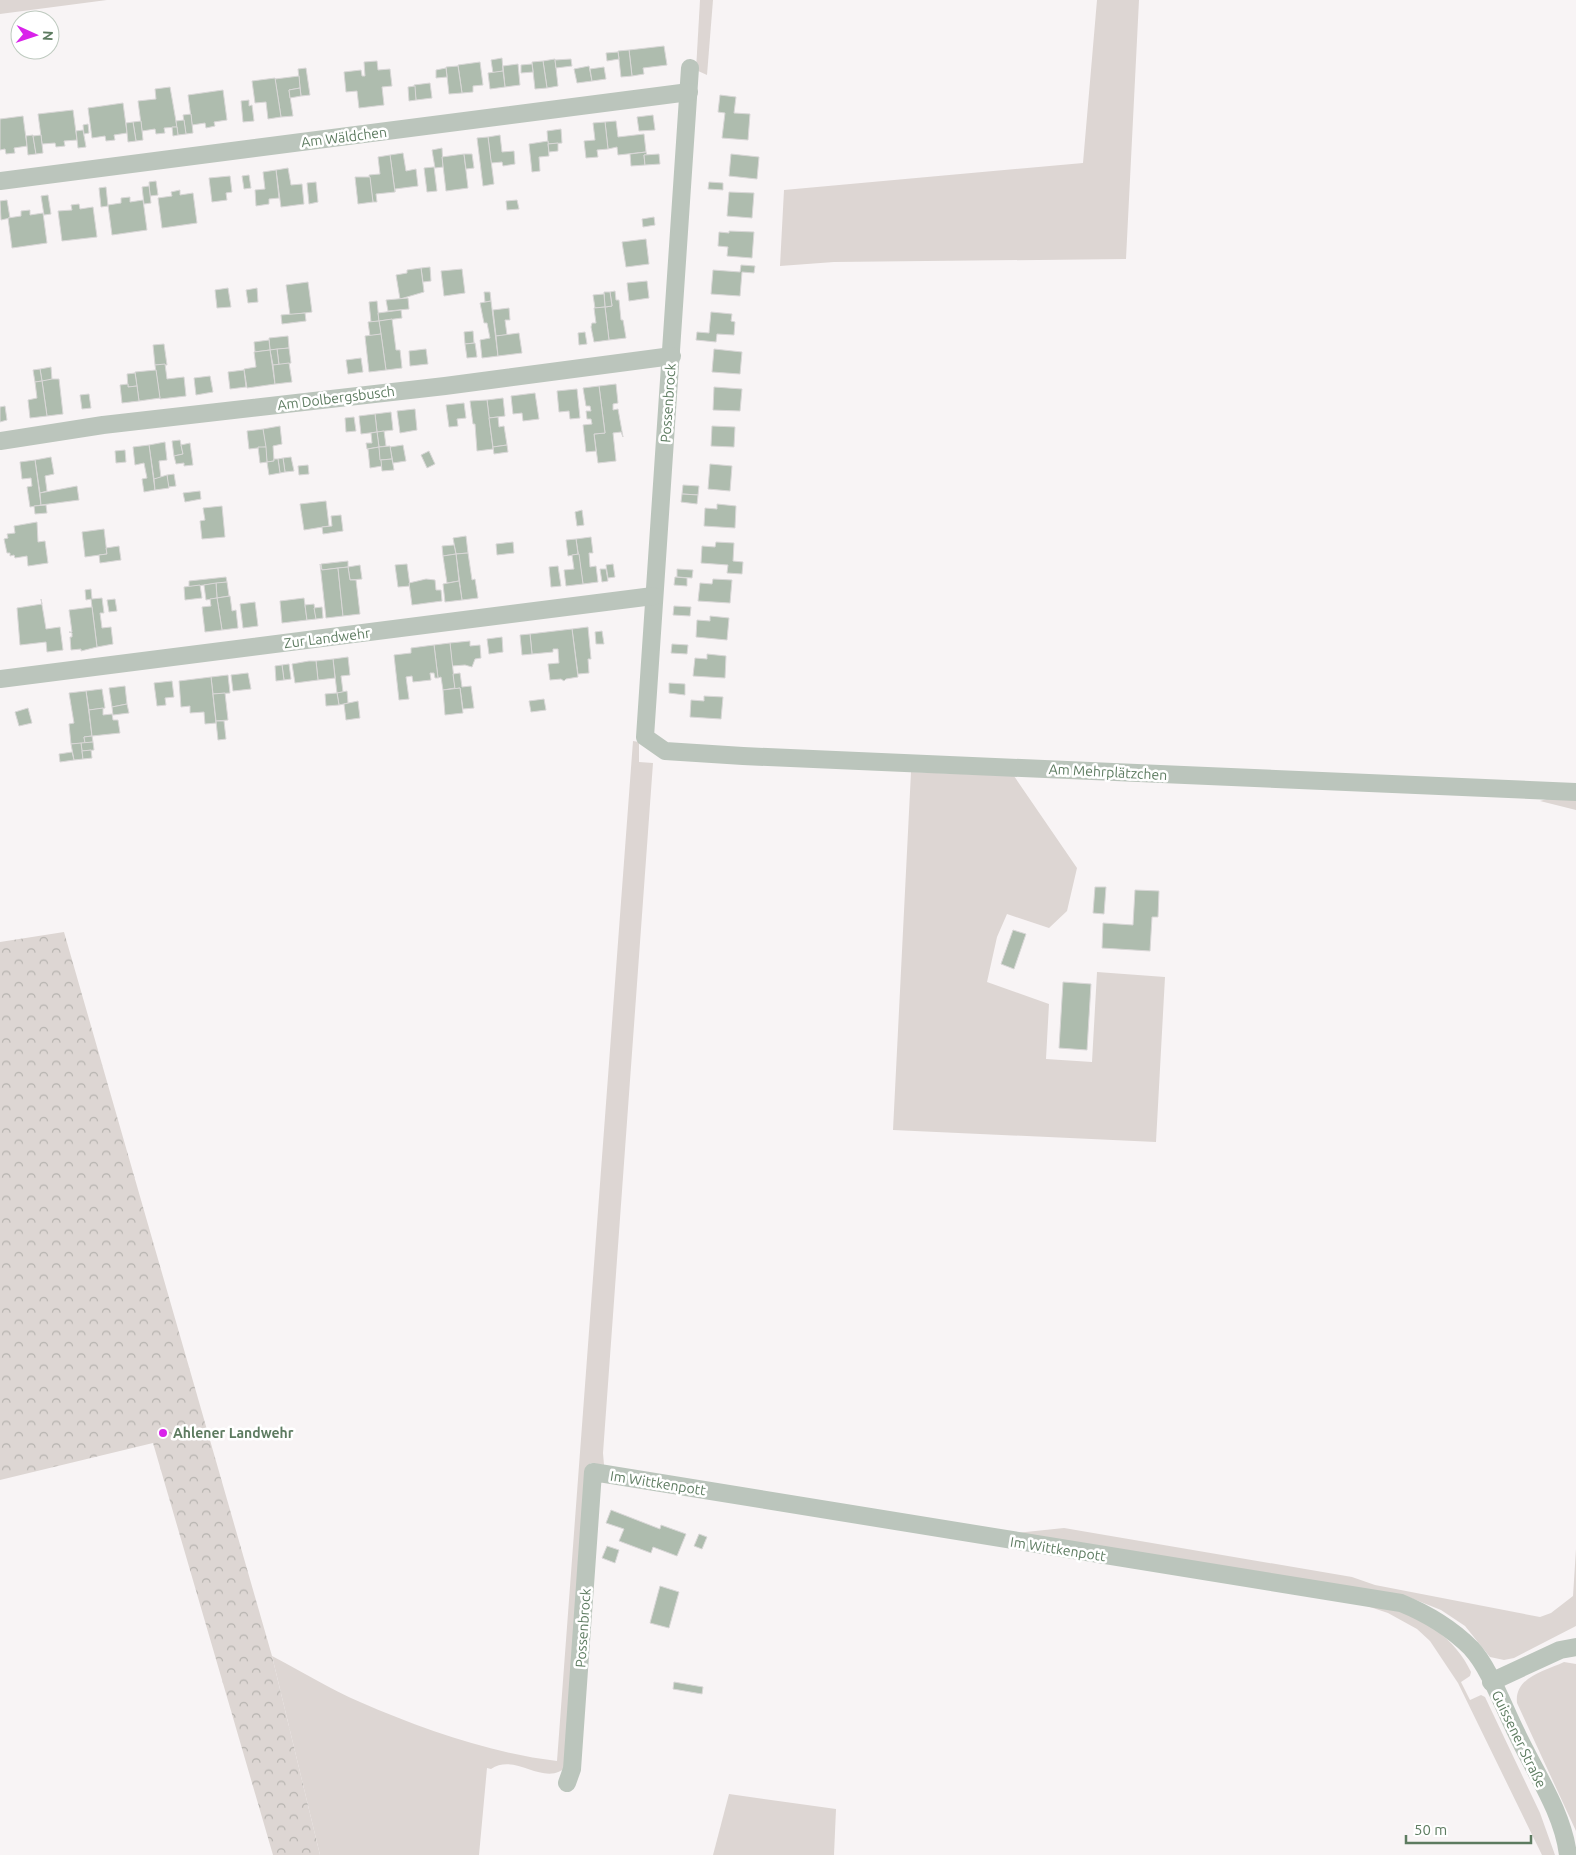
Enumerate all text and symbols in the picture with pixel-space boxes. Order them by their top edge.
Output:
north arrow [10,10,60,60]
text: N [40,30,56,41]
street label: Am Wäldchen [300,124,388,150]
street label: Possenbrock [657,363,679,443]
street label: Am Dolbergsbusch [276,383,396,413]
street label: Zur Landwehr [283,625,372,651]
street label: Am Mehrplätzchen [1048,761,1168,783]
place label: Ahlener Landwehr [173,1425,294,1441]
marker: Ahlener Landwehr [157,1427,169,1439]
street label: Im Wittkenpott [609,1468,707,1499]
street label: Im Wittkenpott [1009,1534,1107,1565]
street label: Possenbrock [572,1588,594,1668]
street label: Guissener Straße [1489,1688,1549,1790]
scale bar [1406,1812,1531,1844]
text: 50 m [1414,1821,1447,1838]

